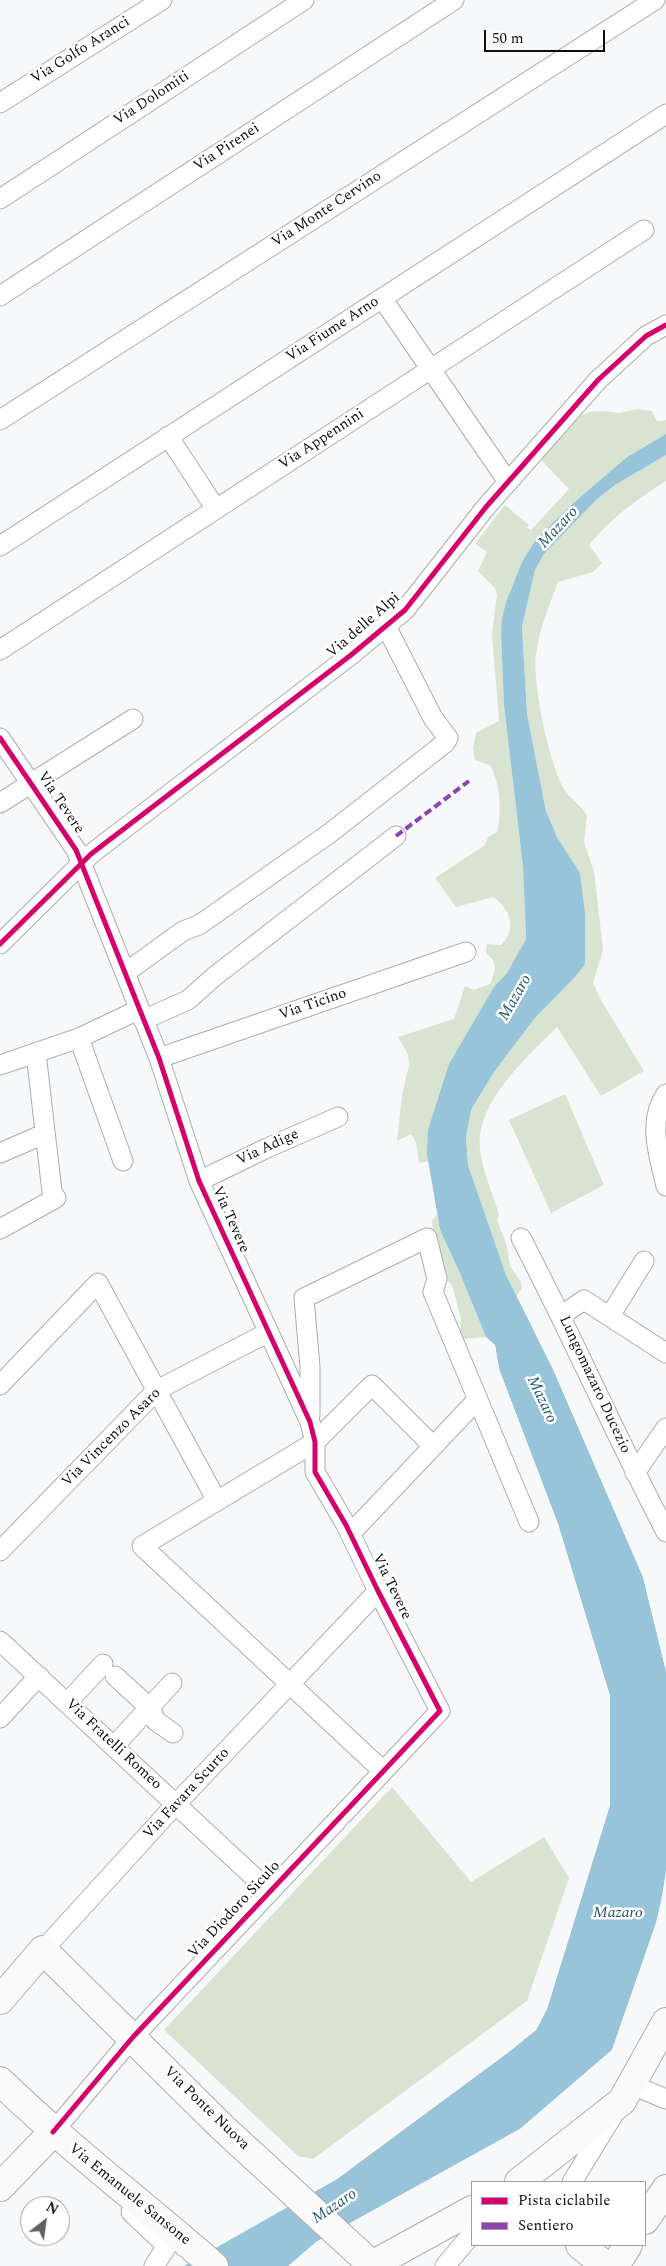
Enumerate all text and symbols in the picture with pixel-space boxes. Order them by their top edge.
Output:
street label: Via Golfo Aranci [28,13,134,89]
scale bar [486,20,607,52]
text: 50 m [492,27,524,50]
street label: Via Dolomiti [111,68,193,130]
street label: Via Pirenei [191,120,263,176]
street label: Via Monte Cervino [269,168,385,252]
street label: Via Fiume Arno [283,293,383,367]
street label: Via Appennini [276,406,368,474]
water label: Mazaro [535,503,583,553]
street label: Via delle Alpi [324,589,404,663]
street label: Via Tevere [33,768,87,838]
water label: Mazaro [495,972,537,1024]
street label: Via Ticino [277,985,349,1025]
street label: Via Adige [234,1126,302,1170]
street label: Via Tevere [207,1184,253,1256]
street label: Lungomazaro Ducezio [554,1313,634,1457]
water label: Mazaro [522,1373,560,1427]
street label: Via Vincenzo Asaro [59,1385,165,1491]
street label: Via Tevere [367,1551,415,1623]
street label: Via Fratelli Romeo [61,1696,165,1794]
street label: Via Favara Scurto [140,1745,234,1843]
street label: Via Diodoro Siculo [185,1858,285,1962]
water label: Mazaro [593,1904,643,1924]
street label: Via Ponte Nuova [159,2064,253,2154]
street label: Via Emanuele Sansone [64,2140,194,2250]
legend [471,2181,646,2246]
water label: Mazaro [309,2185,361,2229]
text: Pista ciclabile [518,2189,611,2212]
north arrow [20,2196,70,2246]
text: N [42,2196,62,2220]
text: Sentiero [518,2214,574,2237]

